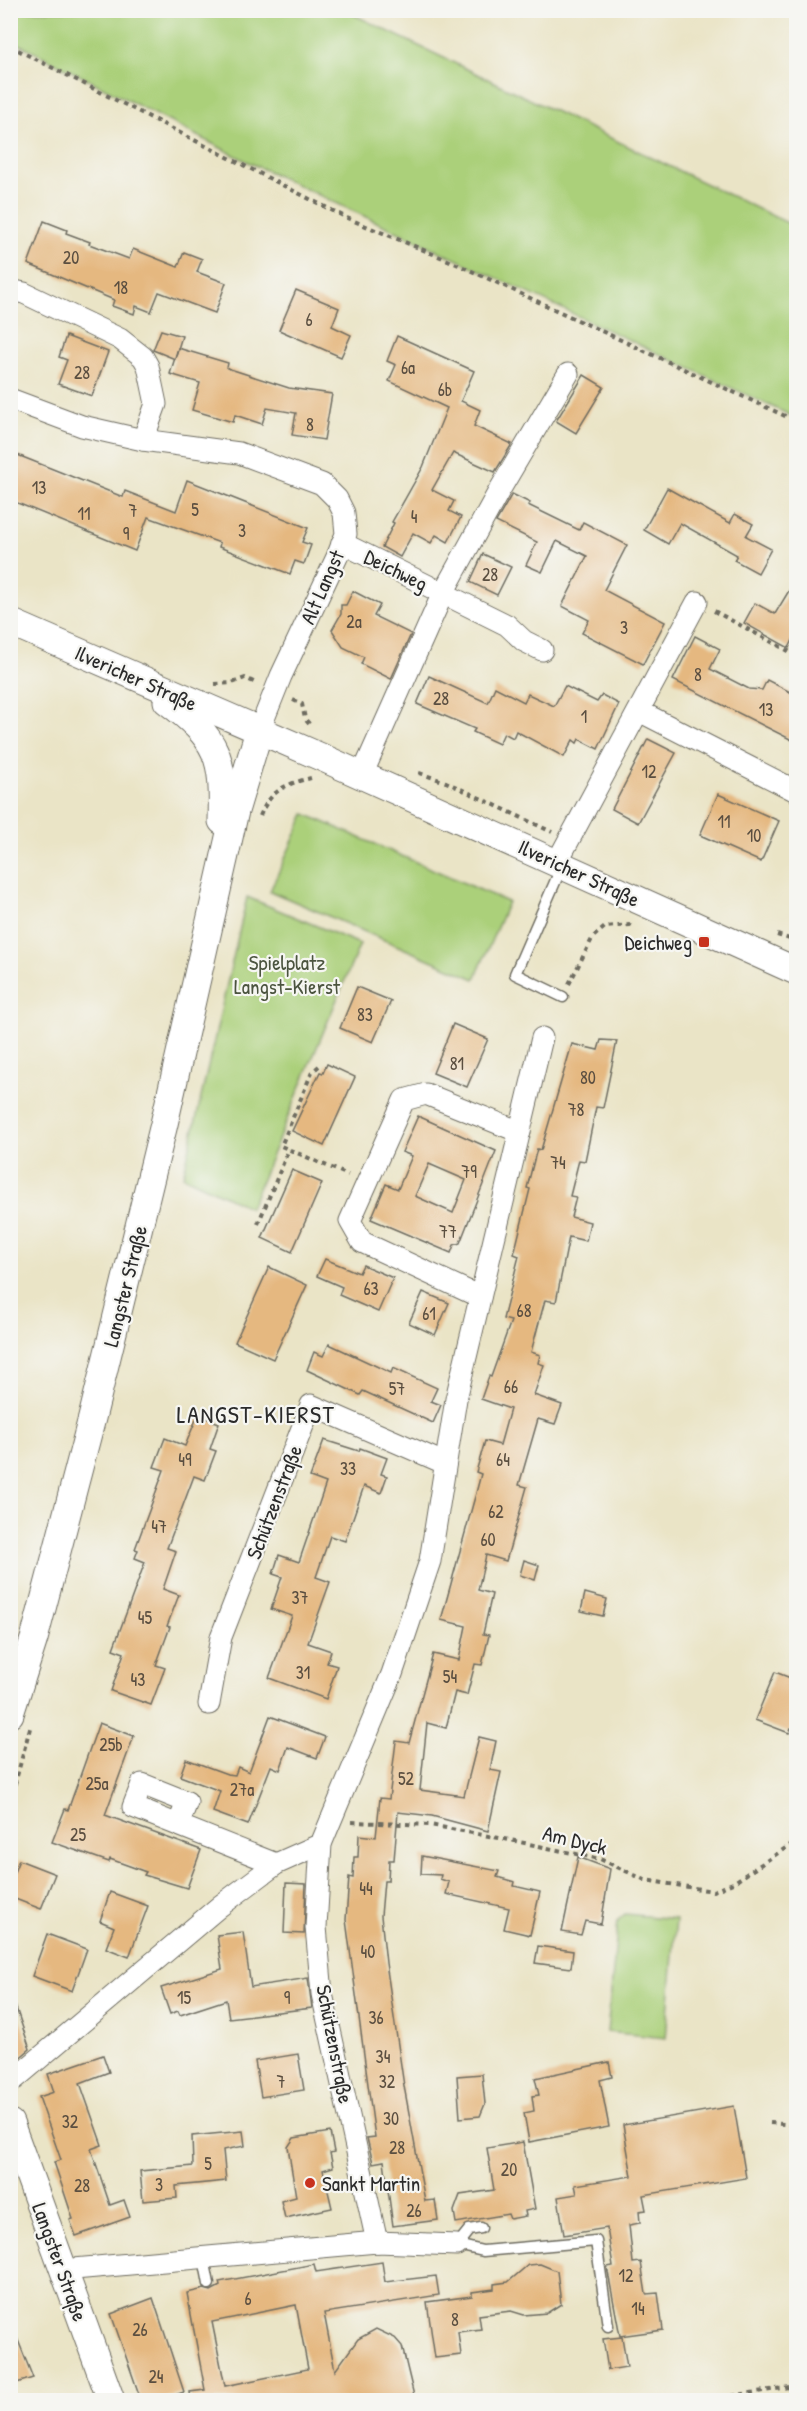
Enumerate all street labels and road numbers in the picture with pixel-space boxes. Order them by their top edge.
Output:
street label: Deichweg [359,542,433,598]
street label: Alt Langst [293,545,351,629]
street label: Ilvericher Straße [70,638,202,718]
street label: Ilvericher Straße [514,832,644,914]
street label: Langster Straße [96,1222,154,1350]
street label: Schützenstraße [239,1441,309,1563]
street label: Am Dyck [540,1818,610,1862]
street label: Schützenstraße [309,1982,361,2106]
street label: Langster Straße [25,2199,95,2325]

